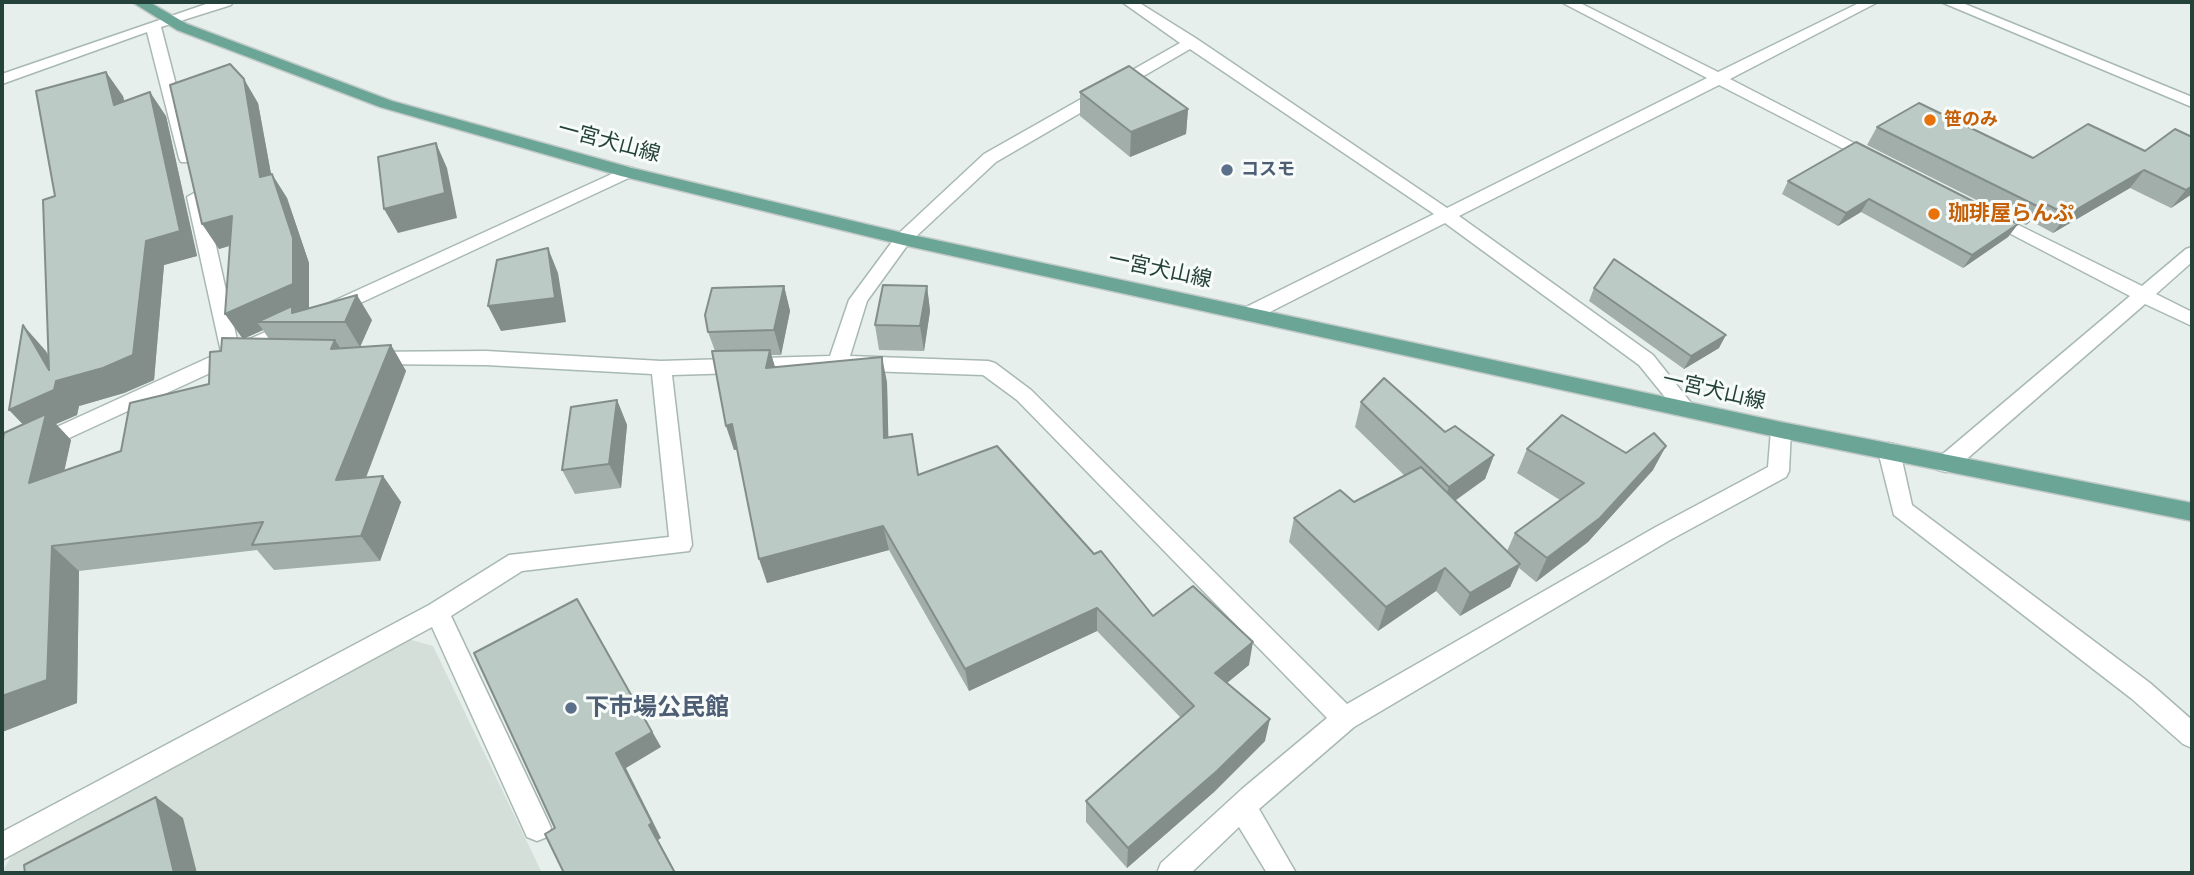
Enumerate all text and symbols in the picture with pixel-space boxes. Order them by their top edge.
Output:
place label: 笹のみ [1944,109,1998,131]
marker: 笹のみ [1922,112,1938,128]
street label: 一宮犬山線 [555,116,663,168]
place label: コスモ [1241,159,1295,181]
marker: コスモ [1219,162,1235,178]
place label: 珈琲屋らんぷ [1948,201,2074,227]
marker: 珈琲屋らんぷ [1926,206,1942,222]
street label: 一宮犬山線 [1106,247,1214,293]
street label: 一宮犬山線 [1660,367,1768,415]
place label: 下市場公民館 [585,694,729,722]
marker: 下市場公民館 [563,700,579,716]

